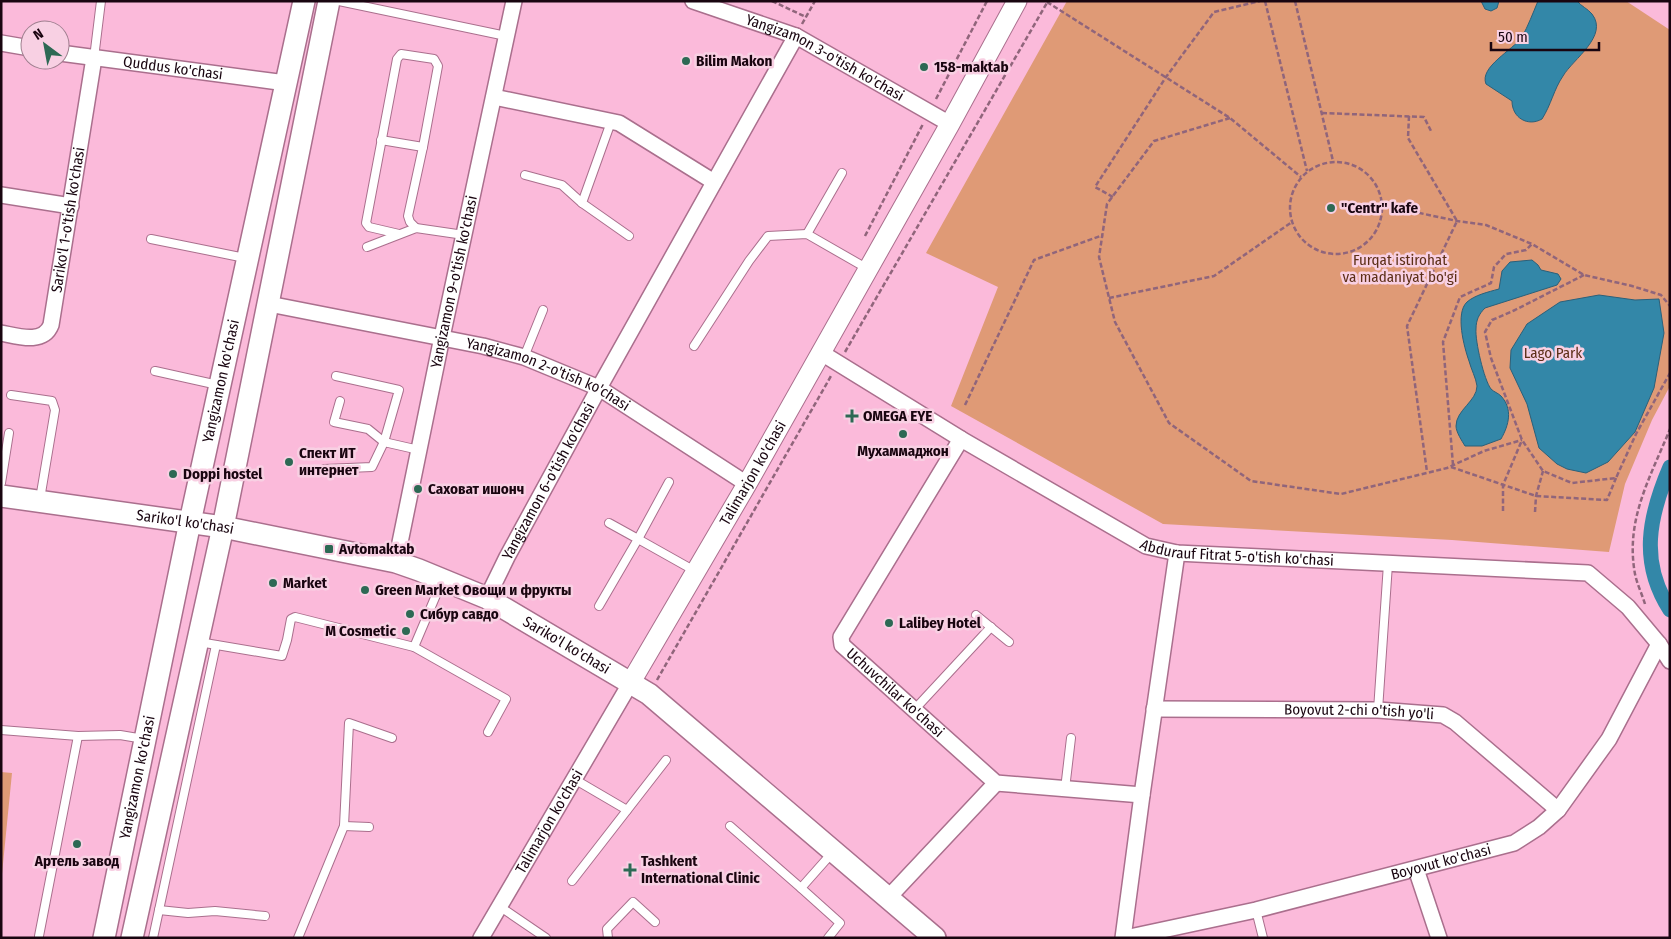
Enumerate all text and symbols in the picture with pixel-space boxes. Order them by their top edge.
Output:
street label: Yangizamon 3-o'tish ko'chasi [743,11,907,105]
north arrow [20,20,70,70]
scale bar [1491,20,1598,52]
text: N [30,25,46,44]
text: 50 m [1498,28,1528,46]
street label: Quddus ko'chasi [122,52,224,84]
place label: Bilim Makon [696,52,773,70]
marker: Bilim Makon [680,55,692,67]
place label: 158-maktab [934,58,1009,76]
marker: 158-maktab [918,61,930,73]
street label: Sariko'l 1-o'tish ko'chasi [47,146,89,294]
street label: Yangizamon 9-o'tish ko'chasi [427,194,481,370]
place label: "Centr" kafe [1341,199,1418,217]
marker: "Centr" kafe [1325,202,1337,214]
park label: Furqat istirohat va madaniyat bo'gi [1342,251,1458,286]
street label: Yangizamon ko'chasi [199,318,243,444]
street label: Yangizamon 2-o'tish ko'chasi [465,334,633,415]
park label: Lago Park [1524,344,1582,362]
street label: Yangizamon 6-o'tish ko'chasi [498,399,598,563]
place label: OMEGA EYE [863,407,932,425]
marker: OMEGA EYE [845,409,859,423]
street label: Talimarjon ko'chasi [716,417,790,528]
marker: Мухаммаджон [897,428,909,440]
place label: Мухаммаджон [857,442,949,460]
place label: Спект ИТ интернет [299,444,359,479]
marker: Спект ИТ интернет [283,456,295,468]
place label: Doppi hostel [183,465,263,483]
marker: Doppi hostel [167,468,179,480]
place label: Саховат ишонч [428,480,524,498]
marker: Саховат ишонч [412,483,424,495]
street label: Sariko'l ko'chasi [135,506,236,538]
street label: Abdurauf Fitrat 5-o'tish ko'chasi [1137,535,1334,570]
place label: Avtomaktab [338,540,414,558]
marker: Avtomaktab [323,543,335,555]
place label: Market [283,574,328,592]
marker: Market [267,577,279,589]
place label: Green Market Овощи и фрукты [375,581,571,599]
marker: Green Market Овощи и фрукты [359,584,371,596]
place label: Сибур савдо [420,605,499,623]
marker: Сибур савдо [404,608,416,620]
street label: Sariko'l ko'chasi [520,612,613,678]
place label: Lalibey Hotel [899,614,982,632]
marker: Lalibey Hotel [883,617,895,629]
place label: M Cosmetic [325,622,396,640]
marker: M Cosmetic [400,625,412,637]
street label: Uchuvchilar ko'chasi [843,644,948,741]
street label: Boyovut 2-chi o'tish yo'li [1284,701,1435,723]
street label: Yangizamon ko'chasi [116,714,159,841]
street label: Talimarjon ko'chasi [512,766,587,877]
marker: Артель завод [71,838,83,850]
street label: Boyovut ko'chasi [1389,840,1493,884]
place label: Артель завод [34,852,120,870]
place label: Tashkent International Clinic [641,852,760,887]
marker: Tashkent International Clinic [623,863,637,877]

